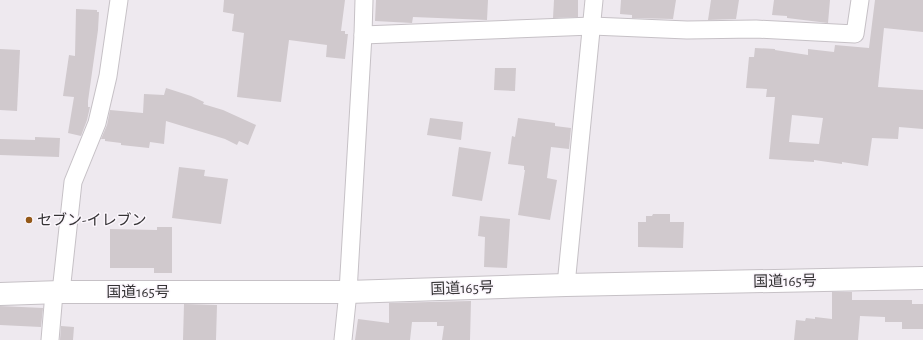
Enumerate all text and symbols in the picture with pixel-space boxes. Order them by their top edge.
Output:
place label: セブン-イレブン [37,212,147,228]
marker: セブン-イレブン [24,215,34,225]
street label: 国道165号 [753,272,817,290]
street label: 国道165号 [430,279,494,297]
street label: 国道165号 [106,284,170,300]

